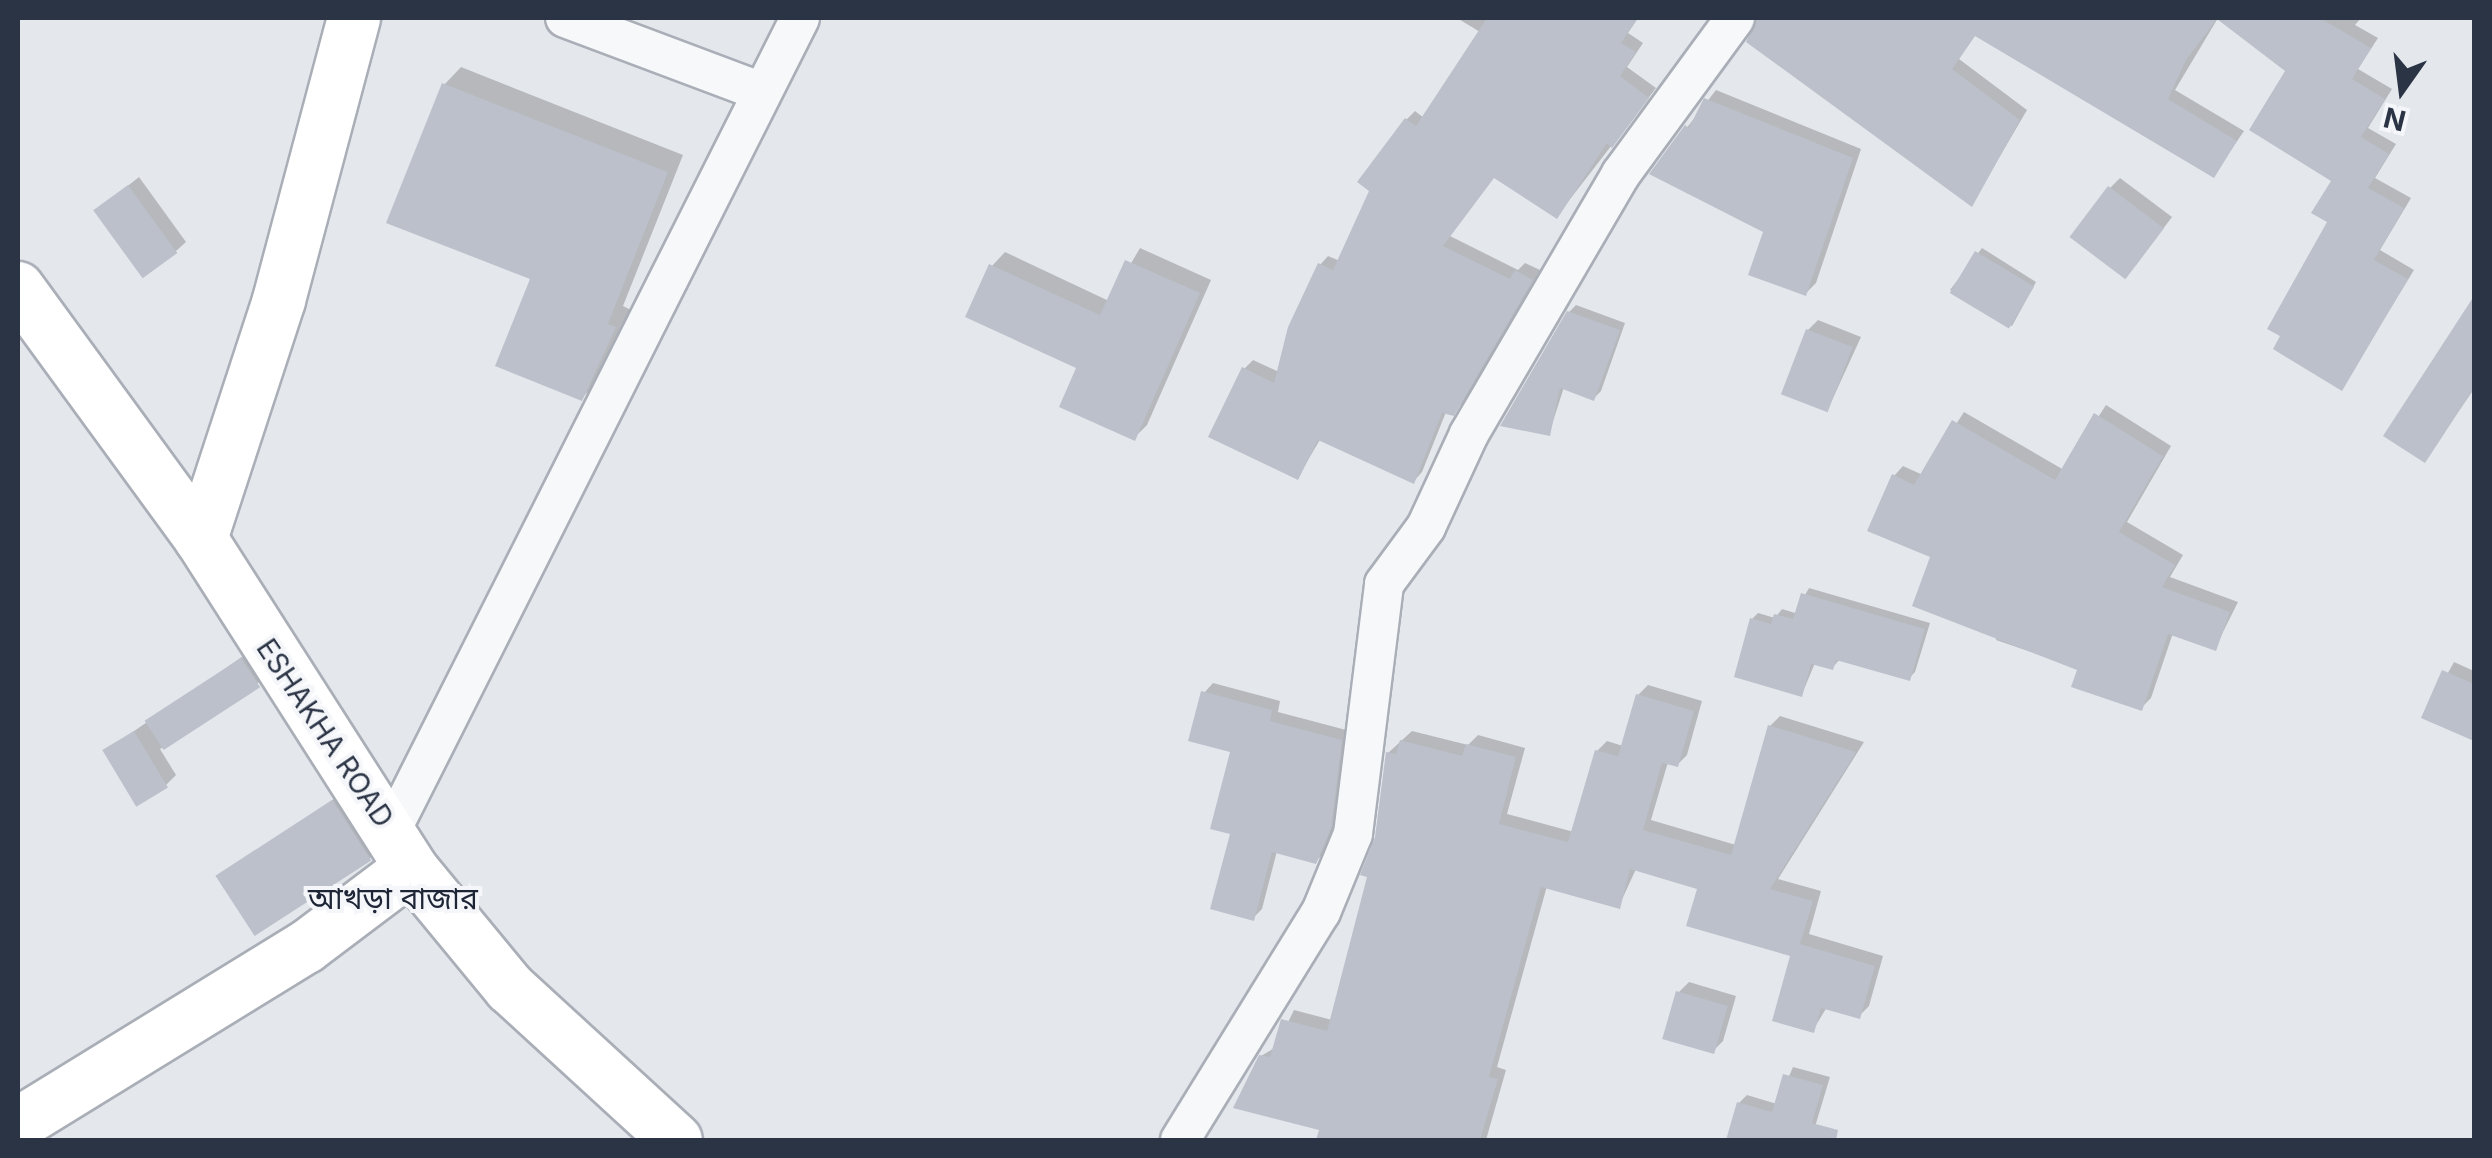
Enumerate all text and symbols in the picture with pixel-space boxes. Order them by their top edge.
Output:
north arrow [2352,40,2452,140]
text: N [2380,100,2409,138]
street label: ESHAKHA ROAD [250,633,400,833]
district label: আখড়া বাজার [308,880,478,916]

